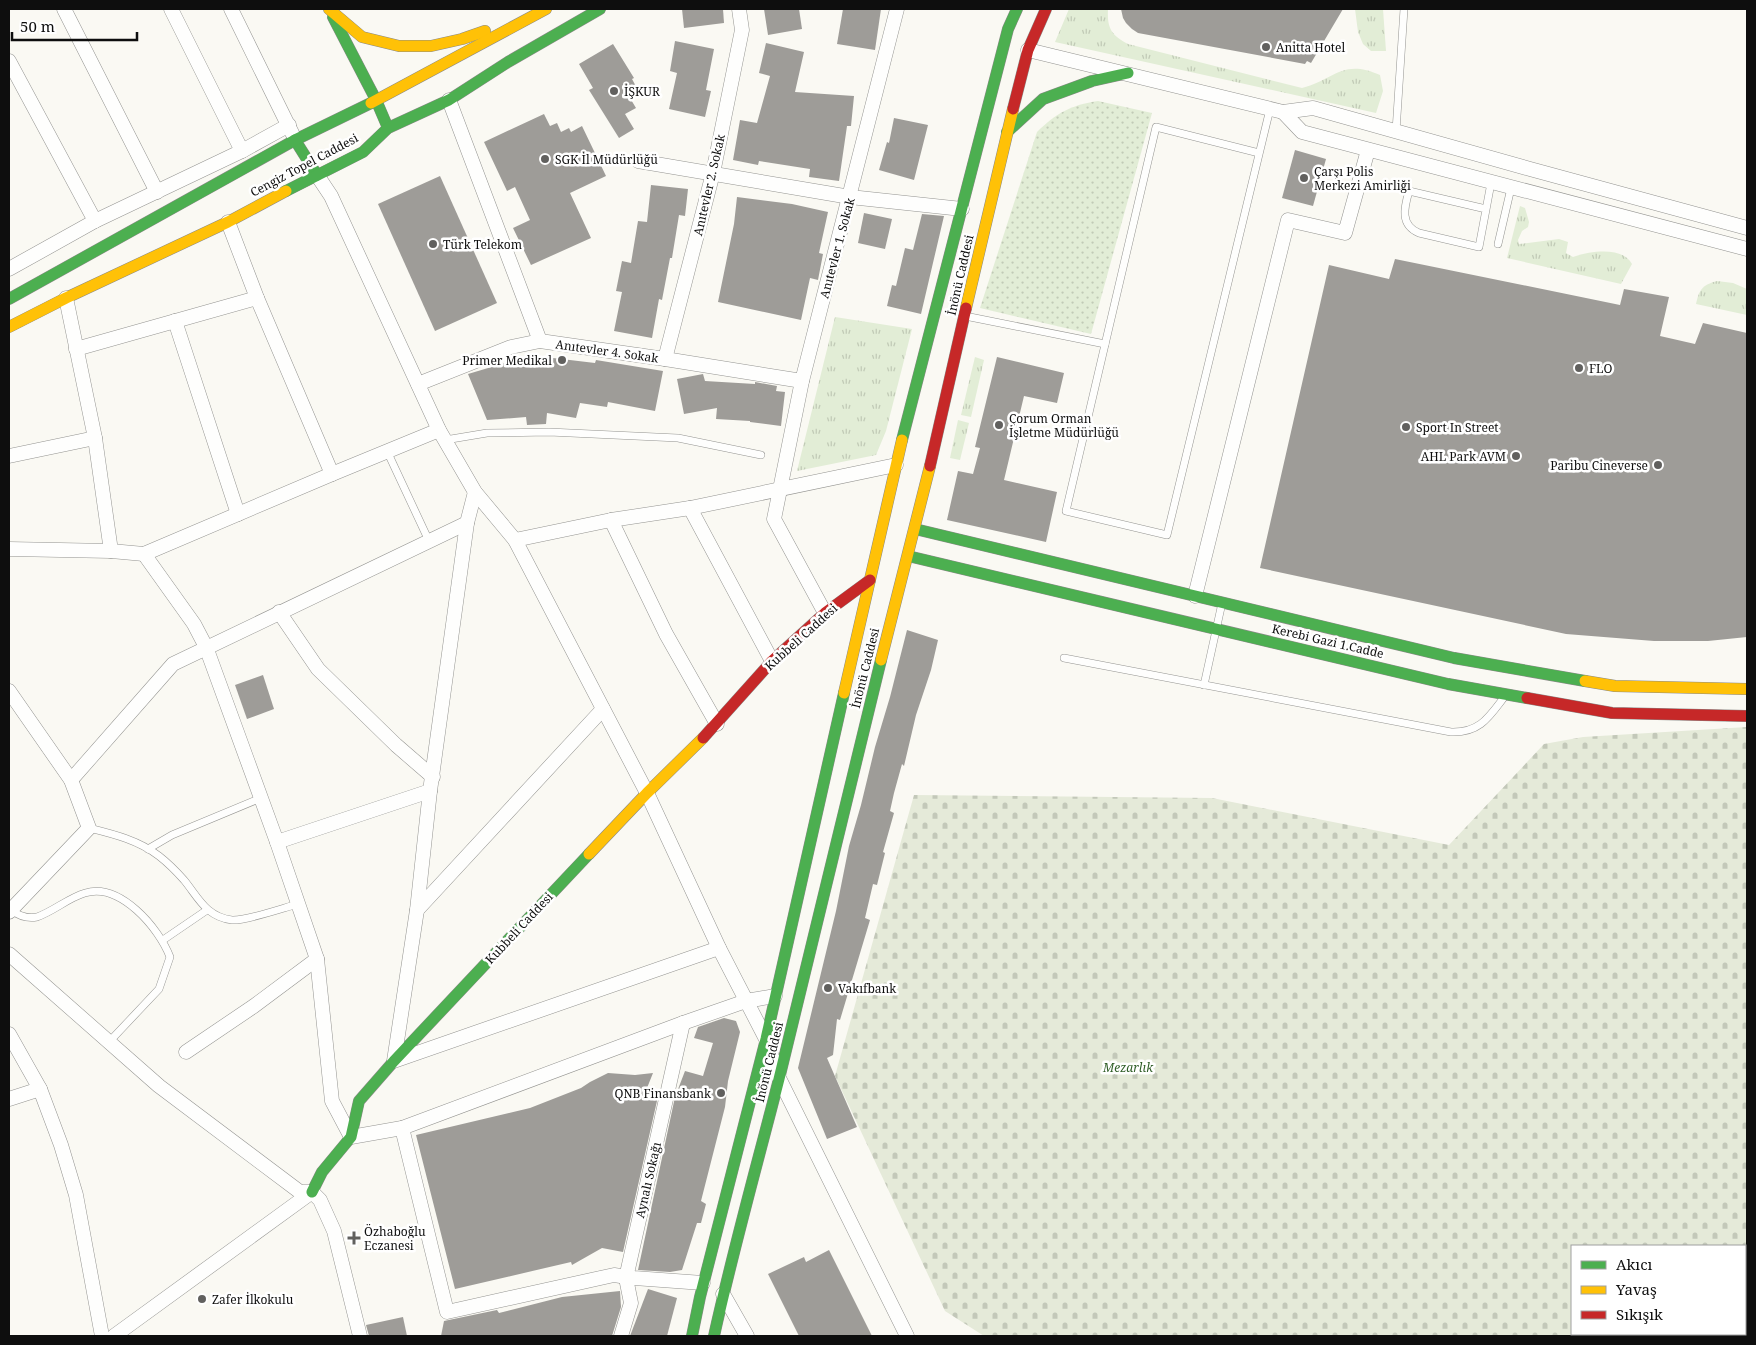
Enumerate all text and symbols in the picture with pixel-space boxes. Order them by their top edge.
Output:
scale bar [12,10,138,42]
text: 50 m [20,16,55,36]
place label: Anitta Hotel [1276,39,1345,56]
marker: Anitta Hotel [1260,41,1272,53]
place label: İŞKUR [624,83,660,100]
marker: İŞKUR [608,85,620,97]
street label: Cengiz Topel Caddesi [247,129,361,201]
street label: Anıtevler 2. Sokak [689,132,729,237]
place label: SGK İl Müdürlüğü [555,151,658,168]
marker: SGK İl Müdürlüğü [539,153,551,165]
place label: Çarşı Polis Merkezi Amirliği [1314,163,1411,194]
marker: Çarşı Polis Merkezi Amirliği [1298,172,1310,184]
street label: Anıtevler 1. Sokak [815,195,859,300]
street label: İnönü Caddesi [942,233,978,317]
place label: Türk Telekom [443,236,522,253]
marker: Türk Telekom [427,238,439,250]
street label: Anıtevler 4. Sokak [555,335,660,367]
place label: Primer Medikal [462,352,552,369]
marker: Primer Medikal [556,354,568,366]
place label: FLO [1589,360,1613,377]
marker: FLO [1573,362,1585,374]
place label: Çorum Orman İşletme Müdürlüğü [1009,410,1119,441]
marker: Çorum Orman İşletme Müdürlüğü [993,419,1005,431]
place label: Sport In Street [1416,419,1499,436]
marker: Sport In Street [1400,421,1412,433]
place label: AHL Park AVM [1421,448,1506,465]
marker: AHL Park AVM [1510,450,1522,462]
place label: Paribu Cineverse [1550,457,1648,474]
marker: Paribu Cineverse [1652,459,1664,471]
street label: Kubbeli Caddesi [761,600,841,674]
street label: Kerebi Gazi 1.Cadde [1270,620,1386,662]
street label: İnönü Caddesi [847,626,883,710]
street label: Kubbeli Caddesi [481,888,557,967]
place label: Vakıfbank [838,980,897,997]
marker: Vakıfbank [822,982,834,994]
street label: İnönü Caddesi [751,1020,787,1104]
park label: Mezarlık [1102,1059,1154,1076]
place label: QNB Finansbank [615,1085,712,1102]
marker: QNB Finansbank [715,1087,727,1099]
street label: Aynalı Sokağı [631,1140,665,1220]
place label: Özhaboğlu Eczanesi [364,1223,426,1254]
marker: Özhaboğlu Eczanesi [348,1232,360,1244]
legend [1571,1245,1746,1335]
text: Akıcı [1616,1254,1653,1274]
text: Yavaş [1615,1279,1657,1299]
place label: Zafer İlkokulu [212,1291,294,1308]
marker: Zafer İlkokulu [196,1293,208,1305]
text: Sıkışık [1616,1304,1663,1324]

